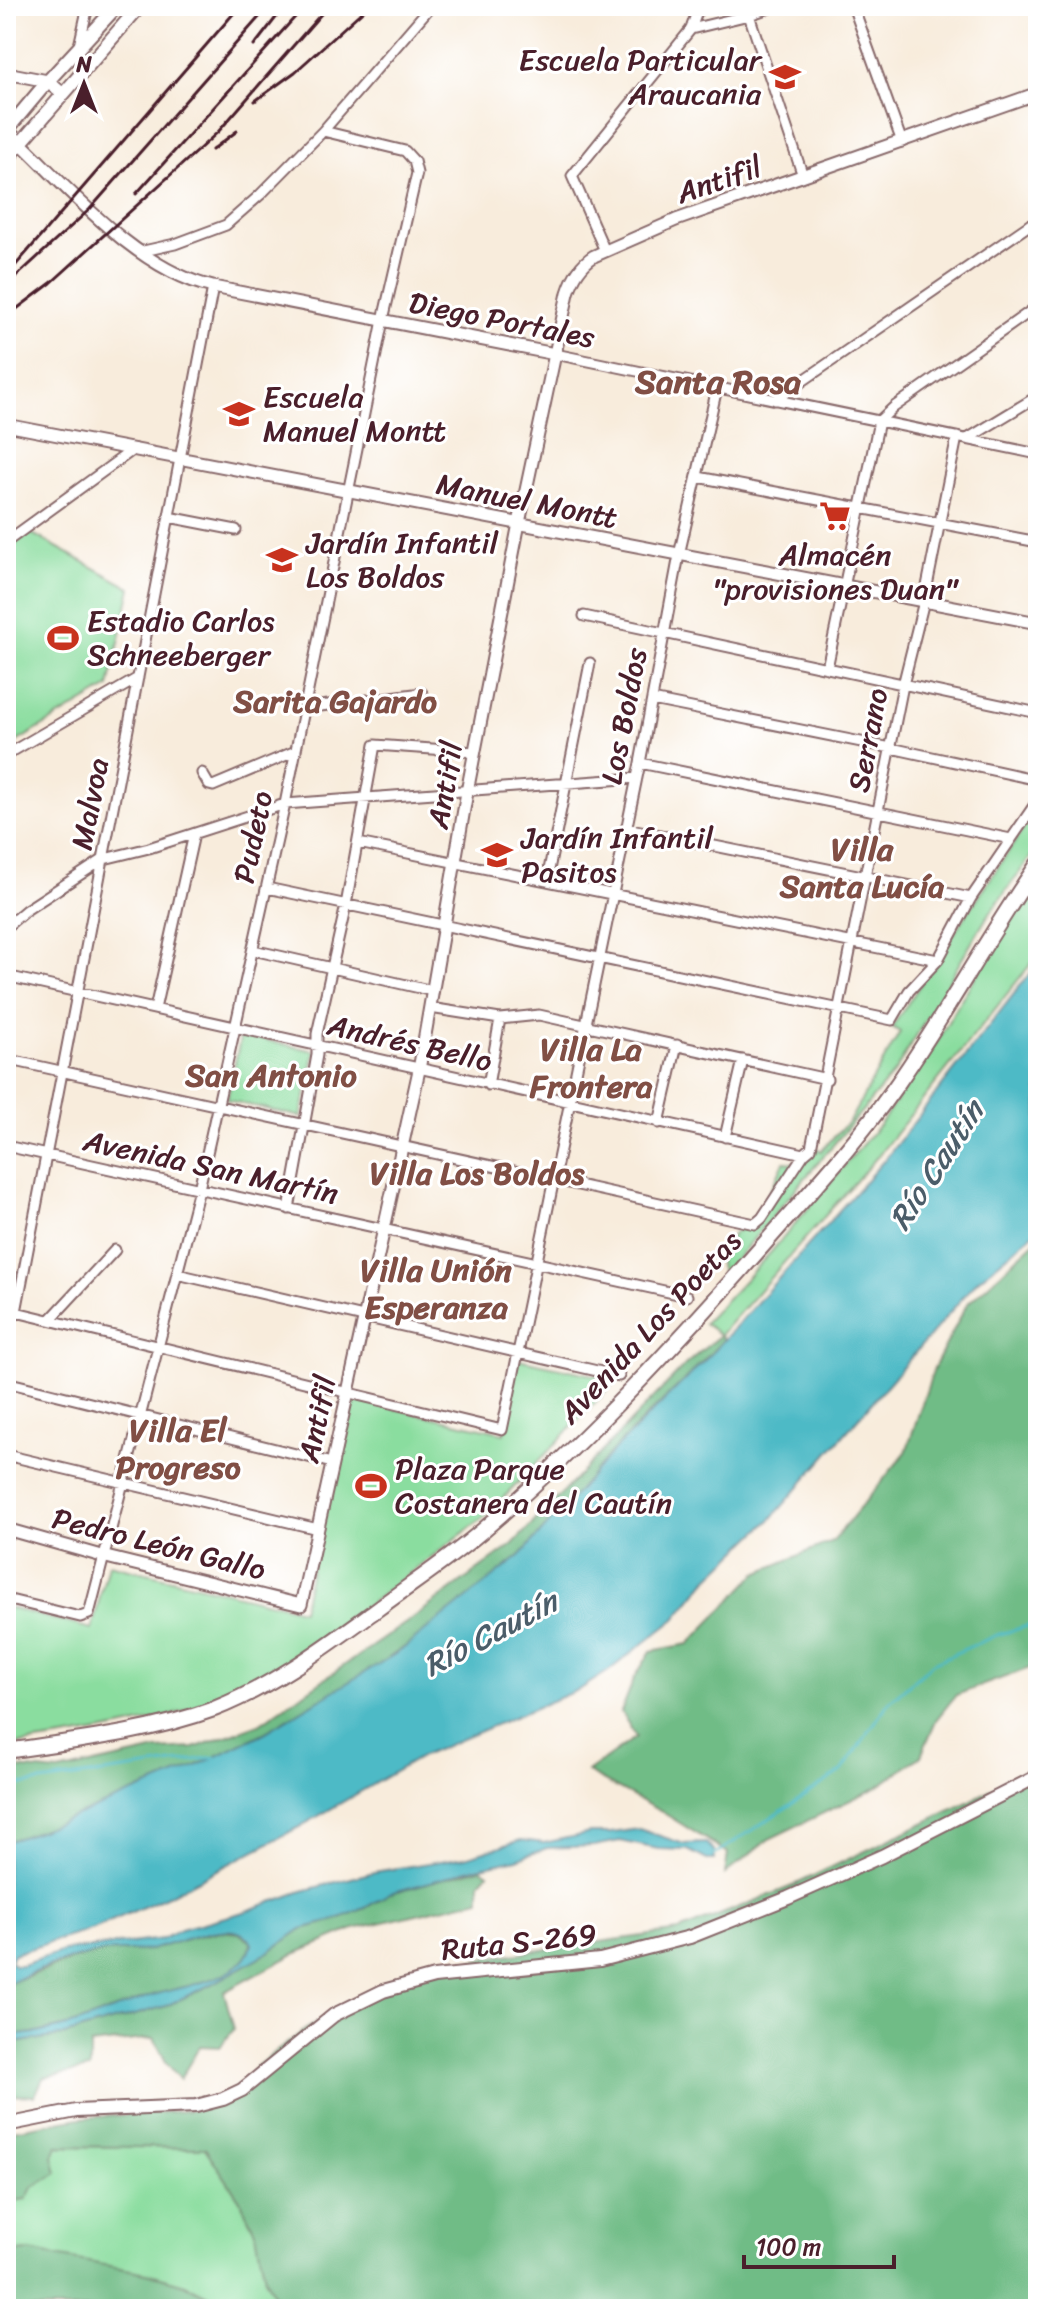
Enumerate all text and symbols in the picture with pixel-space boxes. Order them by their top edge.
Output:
place label: Escuela Particular Araucania [519,33,763,121]
north arrow [44,44,124,124]
text: N [75,45,92,84]
school or university icon: Escuela Particular Araucania [768,60,802,94]
street label: Antifil [668,140,770,220]
street label: Diego Portales [404,276,600,365]
district label: Santa Rosa [634,352,801,412]
place label: Escuela Manuel Montt [263,370,447,458]
school or university icon: Escuela Manuel Montt [222,397,256,431]
street label: Manuel Montt [432,457,622,545]
supermarket icon: Almacén "provisiones Duan" [818,499,852,533]
place label: Jardín Infantil Los Boldos [305,516,499,604]
place label: Almacén "provisiones Duan" [713,528,959,616]
school or university icon: Jardín Infantil Los Boldos [265,543,299,577]
place label: Estadio Carlos Schneeberger [87,594,275,682]
sports icon: Estadio Carlos Schneeberger [46,621,80,655]
street label: Los Boldos [584,643,664,789]
district label: Sarita Gajardo [232,673,437,730]
street label: Serrano [831,683,905,797]
street label: Antifil [411,737,479,834]
street label: Malvoa [55,754,125,854]
street label: Pudeto [217,786,289,888]
place label: Jardín Infantil Pasitos [520,811,714,899]
district label: Villa Santa Lucía [779,821,944,915]
school or university icon: Jardín Infantil Pasitos [480,838,514,872]
street label: Andrés Bello [321,998,498,1088]
district label: Villa La Frontera [529,1021,653,1115]
district label: San Antonio [184,1047,357,1104]
water label: Río Cautín [873,1085,1002,1242]
street label: Avenida San Martín [77,1113,344,1220]
district label: Villa Los Boldos [370,1145,585,1202]
street label: Avenida Los Poetas [544,1216,756,1438]
district label: Villa Unión Esperanza [360,1242,512,1336]
street label: Antifil [281,1370,353,1469]
district label: Villa El Progreso [115,1402,241,1496]
place label: Plaza Parque Costanera del Cautín [395,1442,672,1530]
sports icon: Plaza Parque Costanera del Cautín [354,1469,388,1503]
street label: Pedro León Gallo [46,1491,272,1597]
water label: Río Cautín [412,1572,571,1693]
street label: Ruta S-269 [439,1907,599,1977]
scale bar [744,2219,894,2269]
text: 100 m [756,2226,821,2268]

